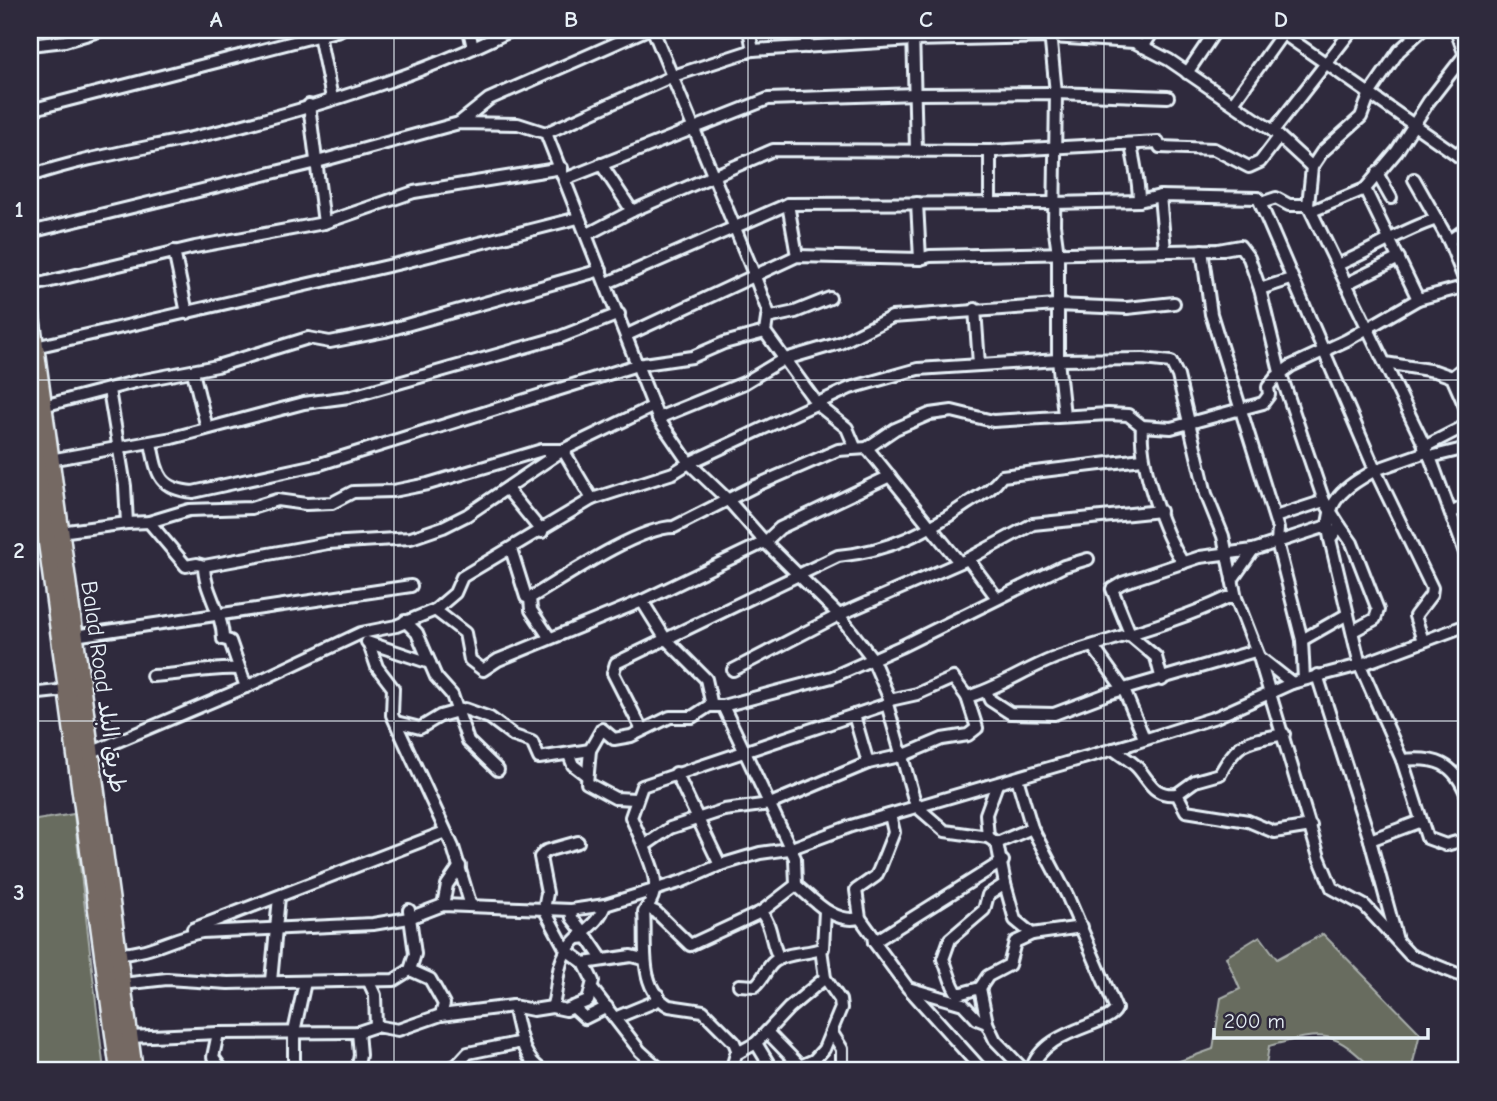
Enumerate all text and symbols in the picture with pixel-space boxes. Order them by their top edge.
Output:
text: A [210,6,223,33]
text: B [564,6,578,33]
text: C [919,6,933,33]
text: D [1274,6,1288,33]
text: 1 [14,196,24,223]
text: 2 [13,537,25,564]
street label: Balad Road طريق البلد [75,579,132,795]
text: 3 [13,879,25,906]
scale bar [1214,996,1427,1040]
text: 200 m [1224,1009,1285,1033]

